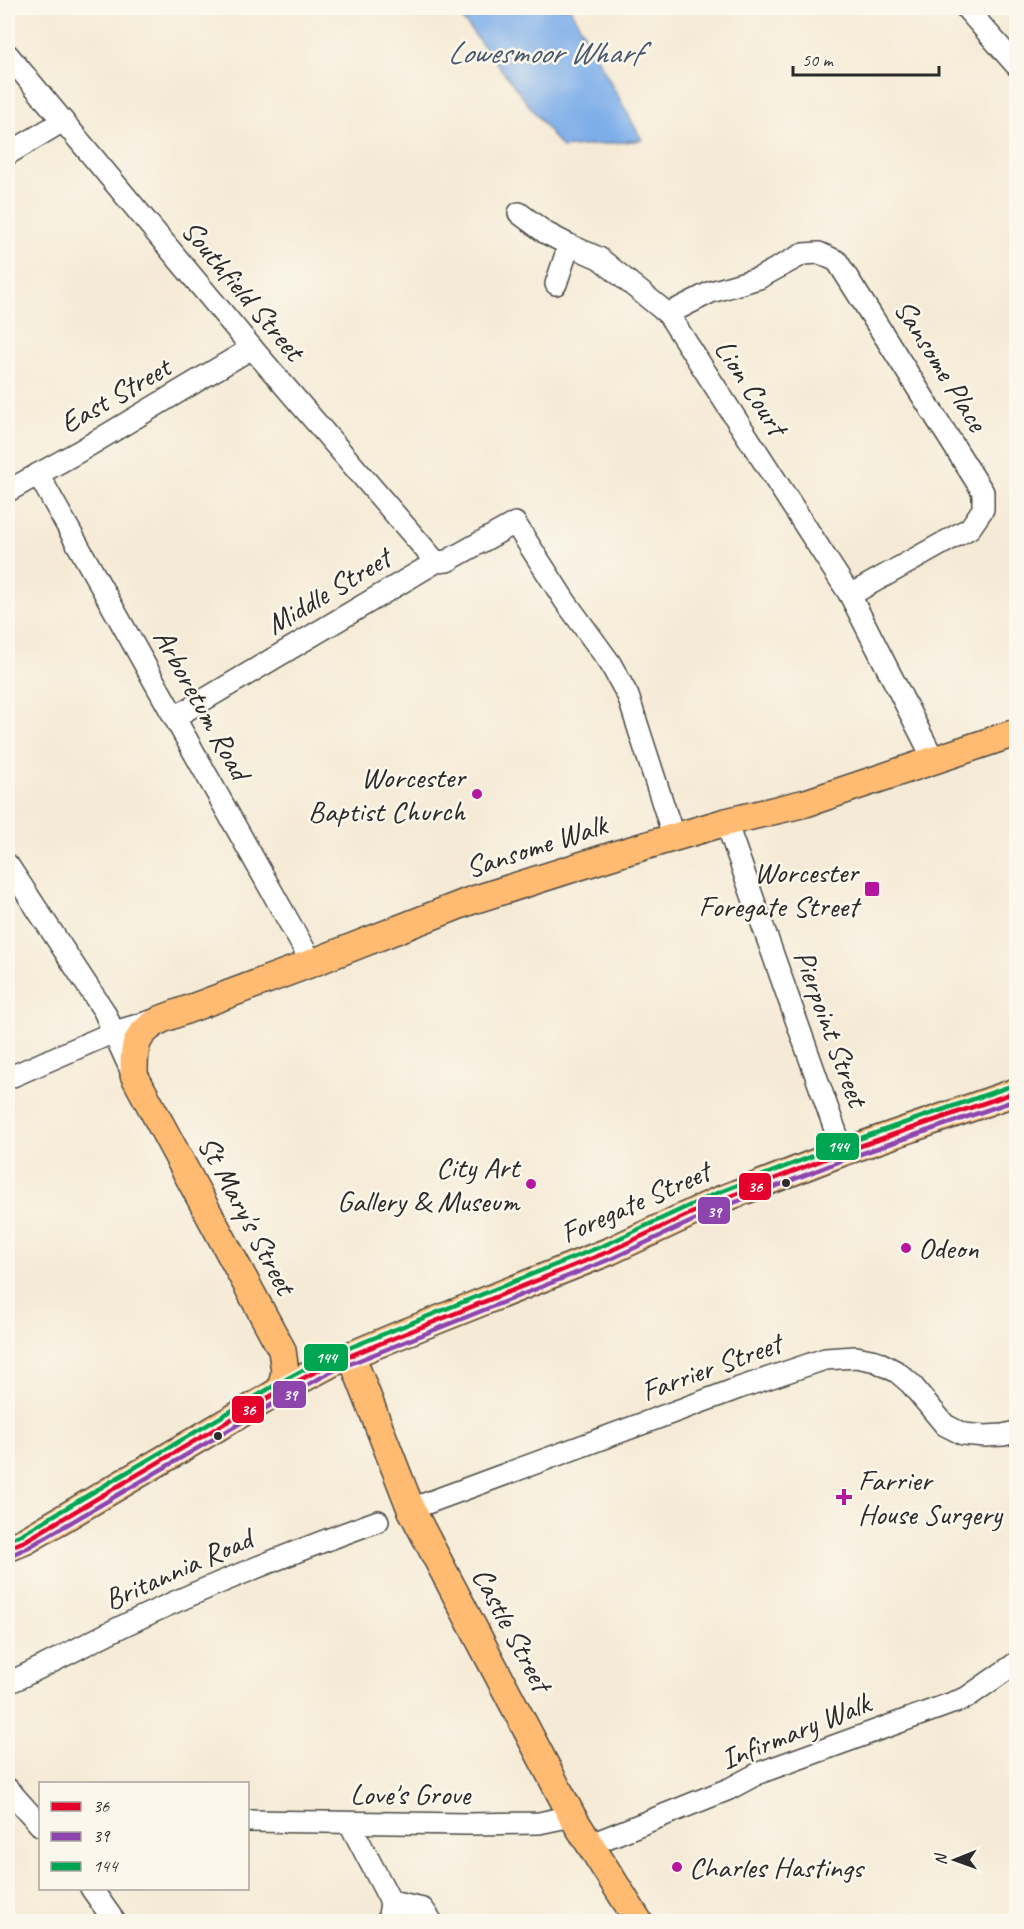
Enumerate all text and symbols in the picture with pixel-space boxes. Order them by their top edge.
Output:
water label: Lowesmoor Wharf [447,32,652,73]
scale bar [793,39,938,77]
text: 50 m [802,49,835,71]
street label: Southfield Street [173,212,315,370]
street label: Sansome Place [886,292,998,440]
street label: Lion Court [706,332,798,446]
street label: East Street [53,347,180,442]
street label: Middle Street [259,537,401,643]
street label: Arboretum Road [145,622,261,790]
place label: Worcester Baptist Church [308,758,467,830]
marker: Worcester Baptist Church [470,787,484,801]
street label: Sansome Walk [461,805,613,887]
place label: Worcester Foregate Street [699,853,862,925]
marker: Worcester Foregate Street [863,880,881,898]
street label: Pierpoint Street [785,945,878,1114]
street label: St Mary's Street [189,1129,306,1303]
line badge: 144 [815,1132,860,1161]
text: 144 [827,1137,851,1157]
place label: City Art Gallery & Museum [337,1148,522,1220]
street label: Foregate Street [554,1151,719,1252]
line badge: 36 [738,1172,772,1201]
marker: City Art Gallery & Museum [524,1177,538,1191]
text: 36 [748,1177,764,1197]
unlabelled marker [780,1177,792,1189]
line badge: 39 [697,1196,731,1225]
text: 39 [707,1202,723,1222]
place label: Odeon [918,1229,979,1267]
marker: Odeon [899,1241,913,1255]
street label: Farrier Street [636,1323,790,1410]
line badge: 144 [303,1343,349,1372]
text: 144 [315,1348,339,1368]
line badge: 39 [272,1380,307,1409]
text: 39 [283,1385,299,1405]
line badge: 36 [231,1395,265,1424]
text: 36 [241,1400,257,1420]
unlabelled marker [212,1430,224,1442]
place label: Farrier House Surgery [858,1461,1003,1533]
marker: Farrier House Surgery [835,1488,853,1506]
street label: Britannia Road [98,1518,262,1618]
street label: Castle Street [464,1561,562,1701]
street label: Infirmary Walk [715,1683,877,1778]
street label: Love's Grove [350,1775,472,1813]
legend [39,1782,249,1890]
text: 36 [93,1795,110,1817]
text: 39 [93,1825,111,1847]
north arrow [925,1830,985,1890]
place label: Charles Hastings [689,1848,865,1886]
text: N [931,1852,951,1865]
text: 144 [93,1855,119,1877]
marker: Charles Hastings [670,1860,684,1874]

